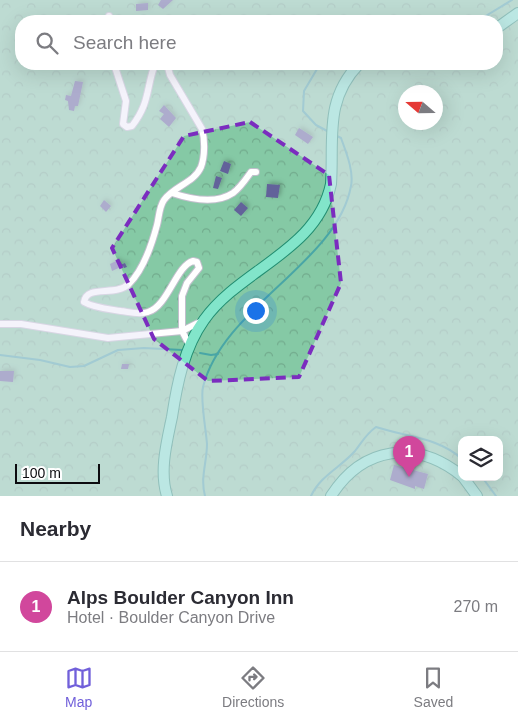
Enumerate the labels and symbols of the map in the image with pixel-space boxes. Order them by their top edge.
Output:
north arrow [398,85,443,130]
your location [243,298,269,324]
pin: 1 [393,436,425,477]
scale bar [15,461,100,484]

